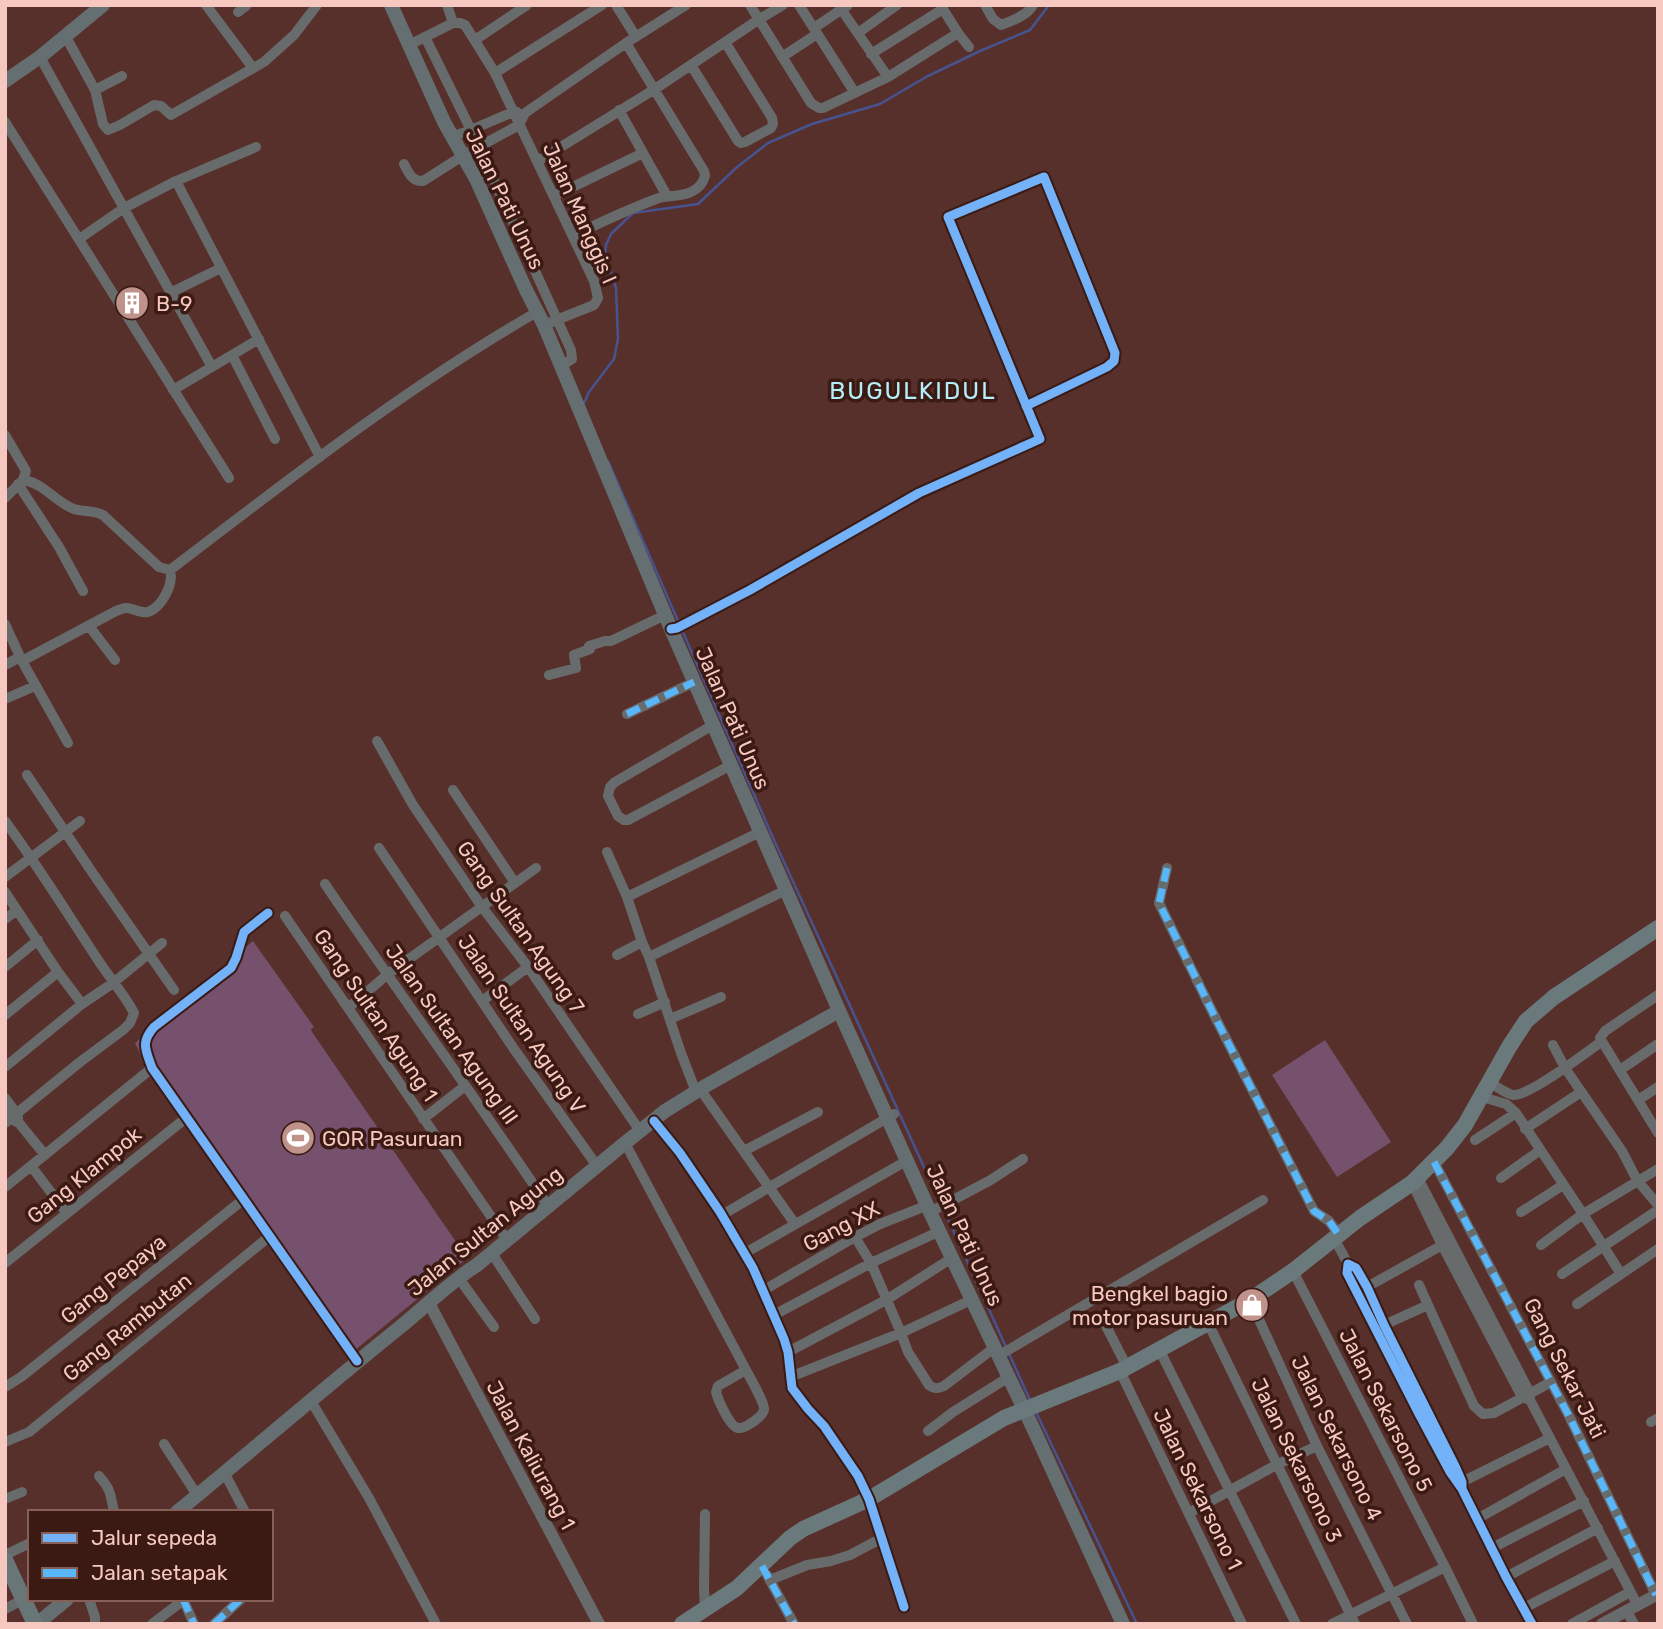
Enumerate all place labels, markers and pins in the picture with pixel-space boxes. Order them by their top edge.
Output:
building icon: B-9 [113,284,151,322]
place label: B-9 [156,291,192,316]
sports icon: GOR Pasuruan [279,1119,317,1157]
place label: GOR Pasuruan [322,1126,463,1151]
place label: Bengkel bagio motor pasuruan [1072,1281,1228,1330]
shop icon: Bengkel bagio motor pasuruan [1233,1286,1271,1324]

